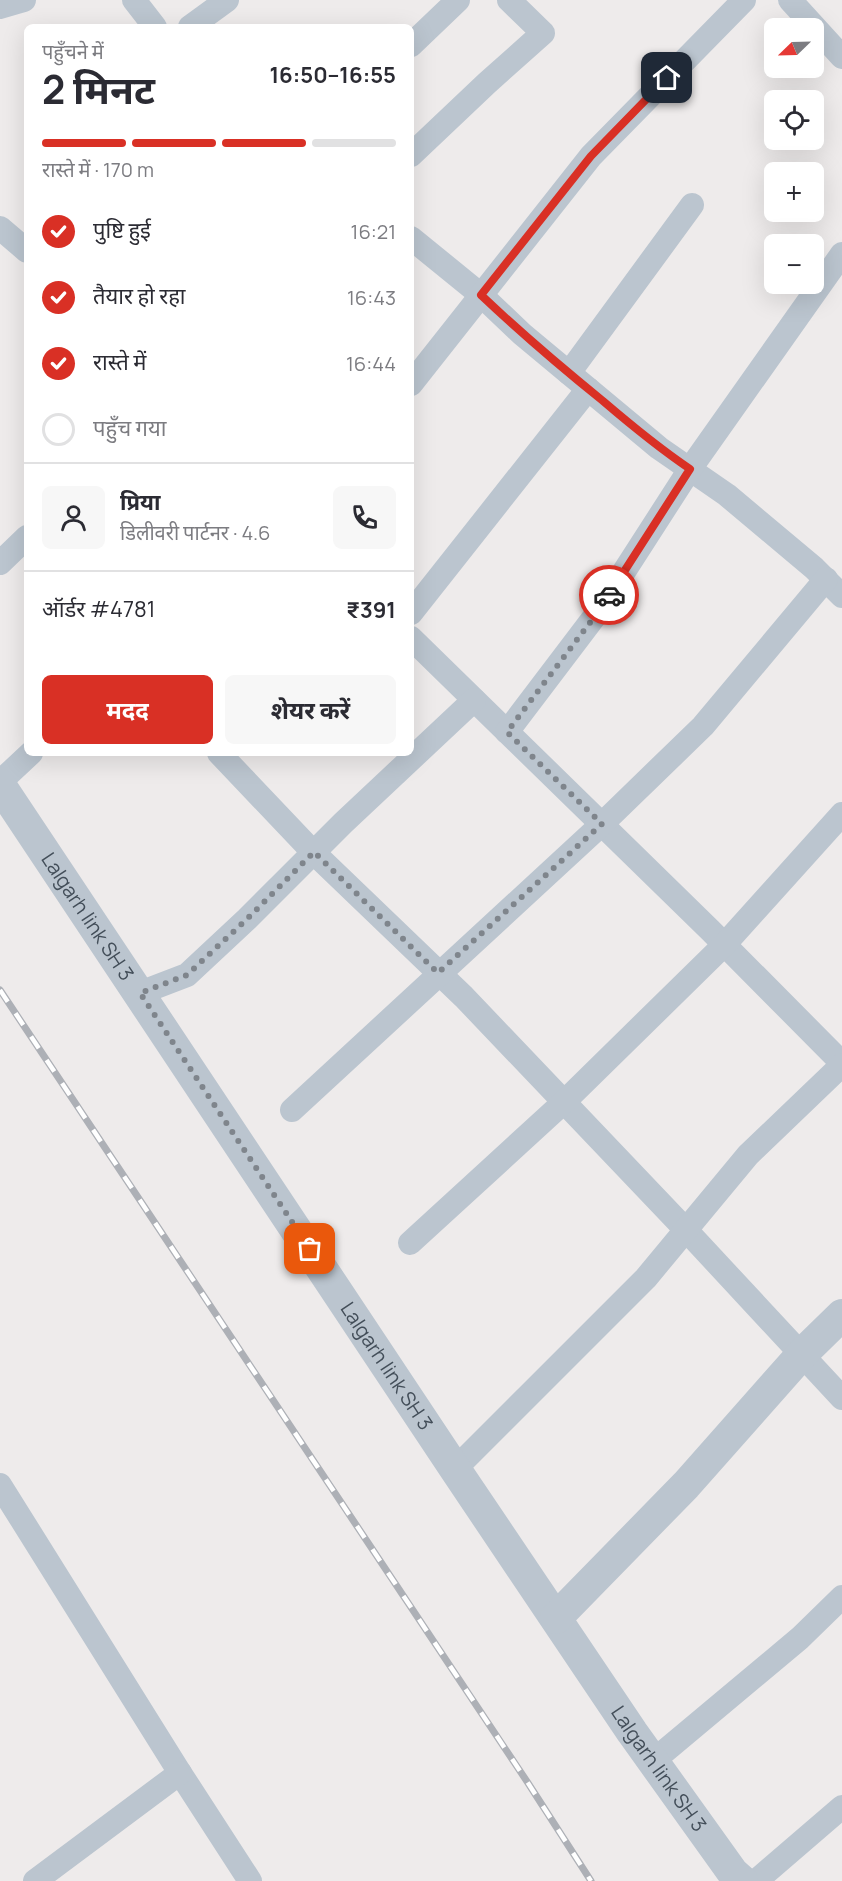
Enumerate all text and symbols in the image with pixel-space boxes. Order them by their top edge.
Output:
north arrow [764,18,824,78]
map controls [764,18,824,294]
text: पहुँचने में [42,38,104,65]
pin [641,52,692,103]
text: 16:50–16:55 [269,60,396,90]
icon: home [650,61,683,94]
text: 2 मिनट [42,62,155,116]
button: locate [764,90,824,150]
text: रास्ते में · 170 m [42,156,154,183]
button: + [764,162,824,222]
icon: check [42,215,75,248]
text: पुष्टि हुई [93,215,151,245]
text: 16:21 [351,218,396,245]
button: − [764,234,824,294]
icon: check [42,281,75,314]
text: तैयार हो रहा [93,281,186,311]
text: 16:43 [347,284,396,311]
icon: check [42,347,75,380]
text: रास्ते में [93,347,146,377]
text: 16:44 [346,350,396,377]
text: पहुँच गया [93,413,166,443]
button: person [42,486,105,549]
button: phone [333,486,396,549]
text: प्रिया [120,487,160,517]
text: डिलीवरी पार्टनर · 4.6 [120,519,270,546]
courier [579,565,639,625]
icon: car [593,579,626,612]
text: ऑर्डर #4781 [42,594,155,624]
text: ₹391 [346,595,396,625]
button: मदद [42,675,213,744]
button: शेयर करें [225,675,396,744]
street label: Lalgarh link SH 3 [36,847,140,986]
pin [284,1223,335,1274]
icon: bag [293,1232,326,1265]
street label: Lalgarh link SH 3 [335,1297,439,1435]
street label: Lalgarh link SH 3 [605,1700,713,1837]

